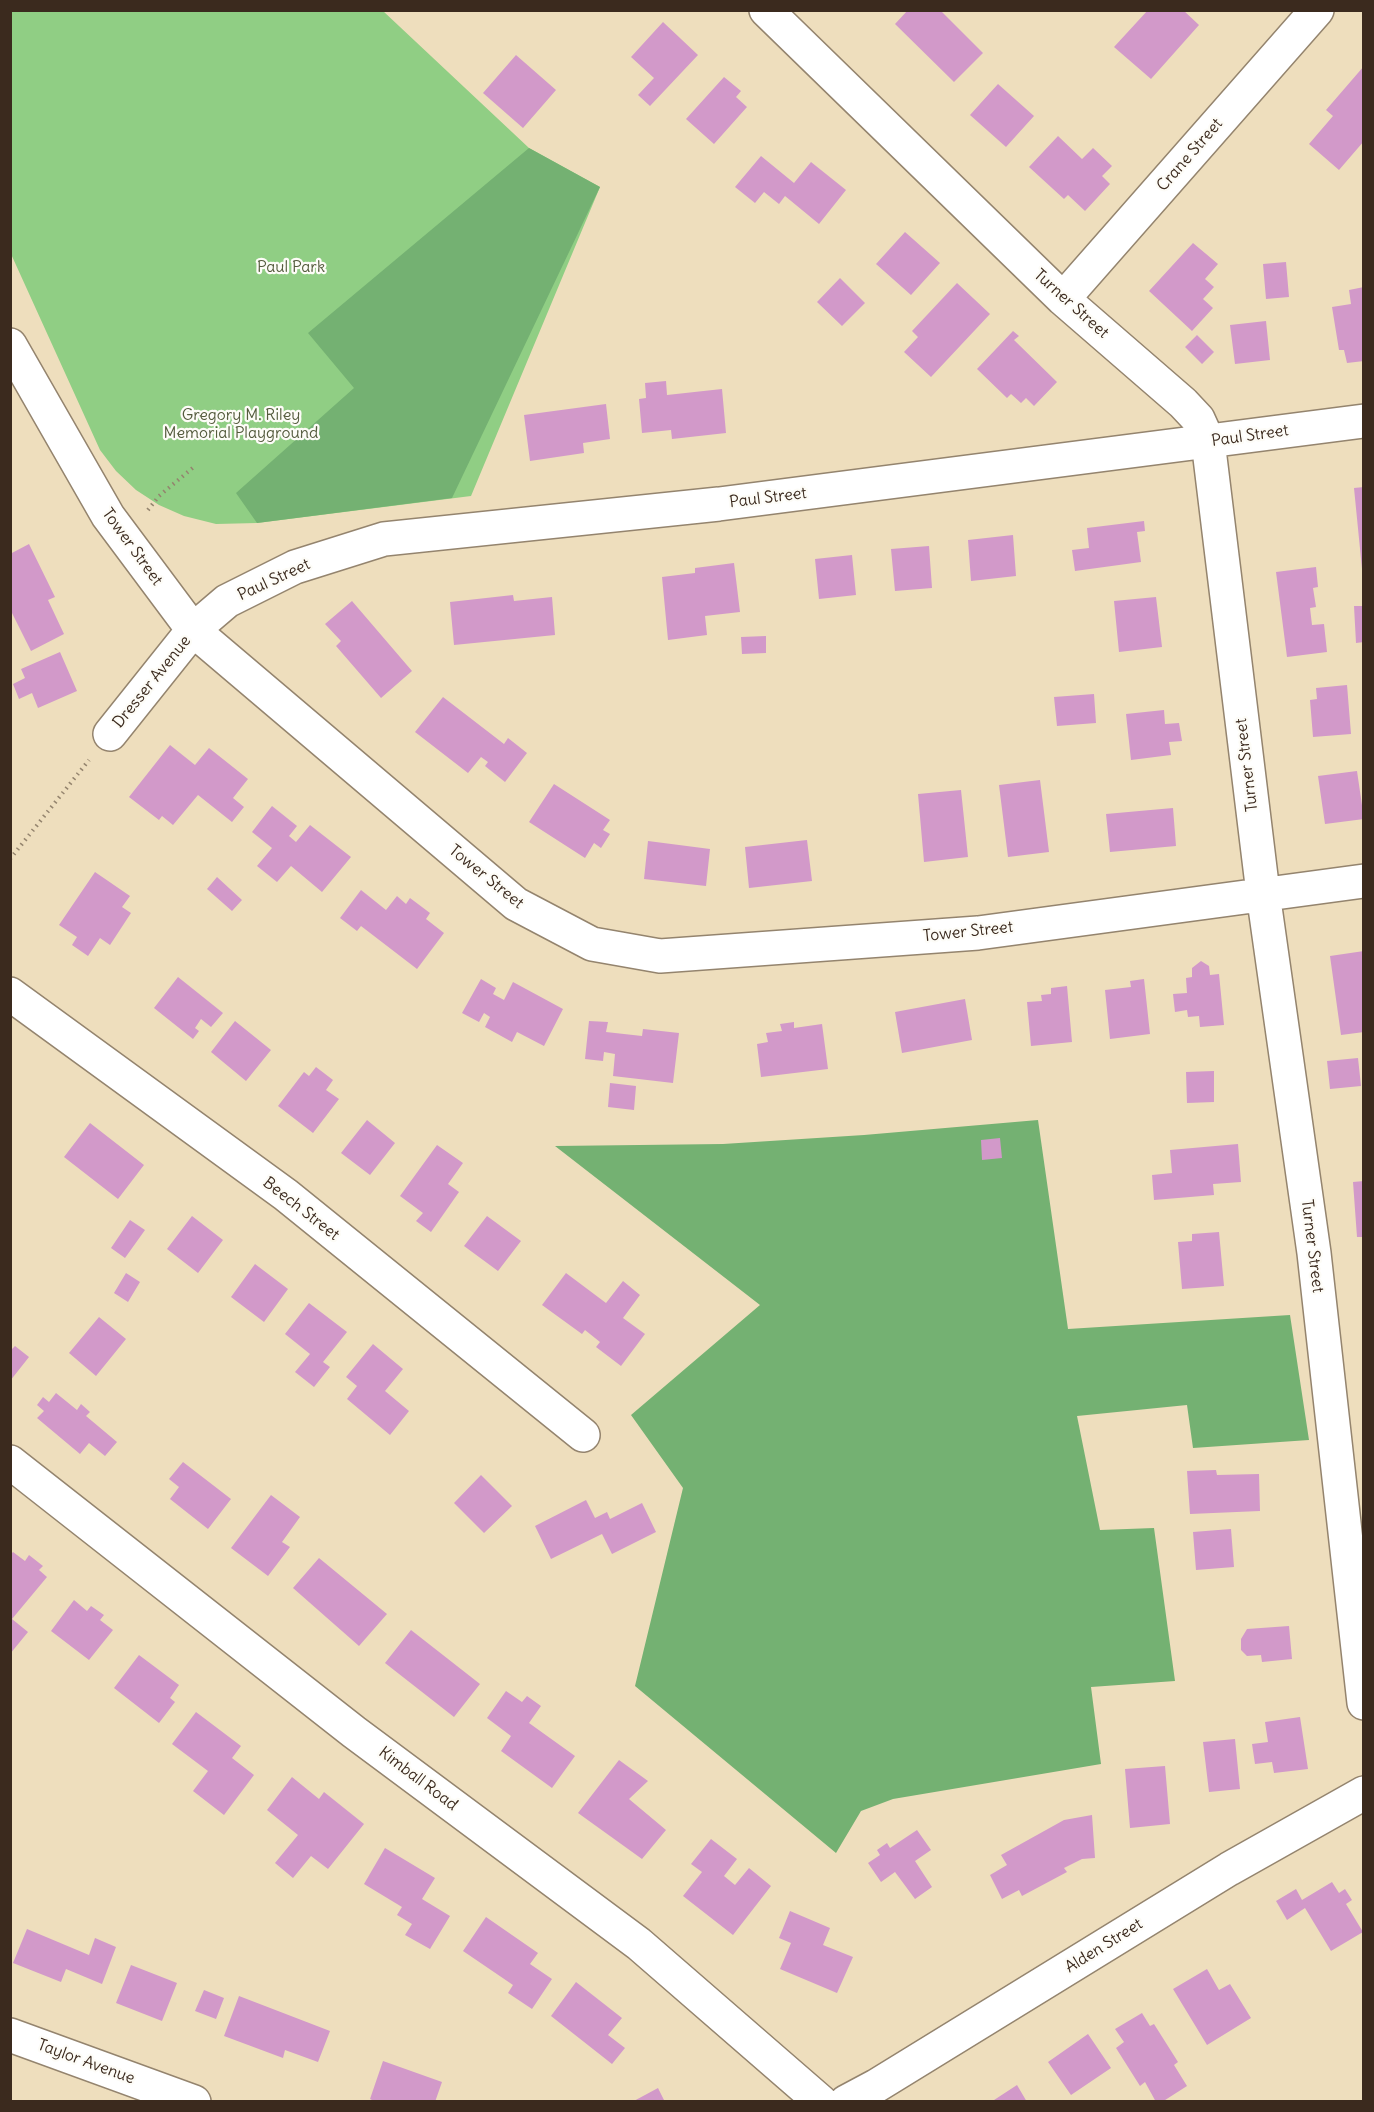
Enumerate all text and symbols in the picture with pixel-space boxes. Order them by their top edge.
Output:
street label: Crane Street [1153,115,1227,195]
park label: Paul Park [257,257,325,277]
street label: Turner Street [1030,265,1112,343]
park label: Gregory M. Riley Memorial Playground [164,405,318,443]
street label: Paul Street [1210,421,1290,451]
street label: Paul Street [728,484,808,512]
street label: Tower Street [98,505,166,589]
street label: Paul Street [235,555,313,605]
street label: Dresser Avenue [109,632,195,732]
street label: Turner Street [1232,717,1262,813]
street label: Tower Street [445,841,527,913]
street label: Tower Street [922,918,1014,946]
street label: Beech Street [259,1173,343,1245]
street label: Turner Street [1297,1198,1327,1294]
street label: Kimball Road [375,1743,461,1815]
street label: Alden Street [1062,1915,1146,1977]
street label: Taylor Avenue [35,2036,137,2088]

